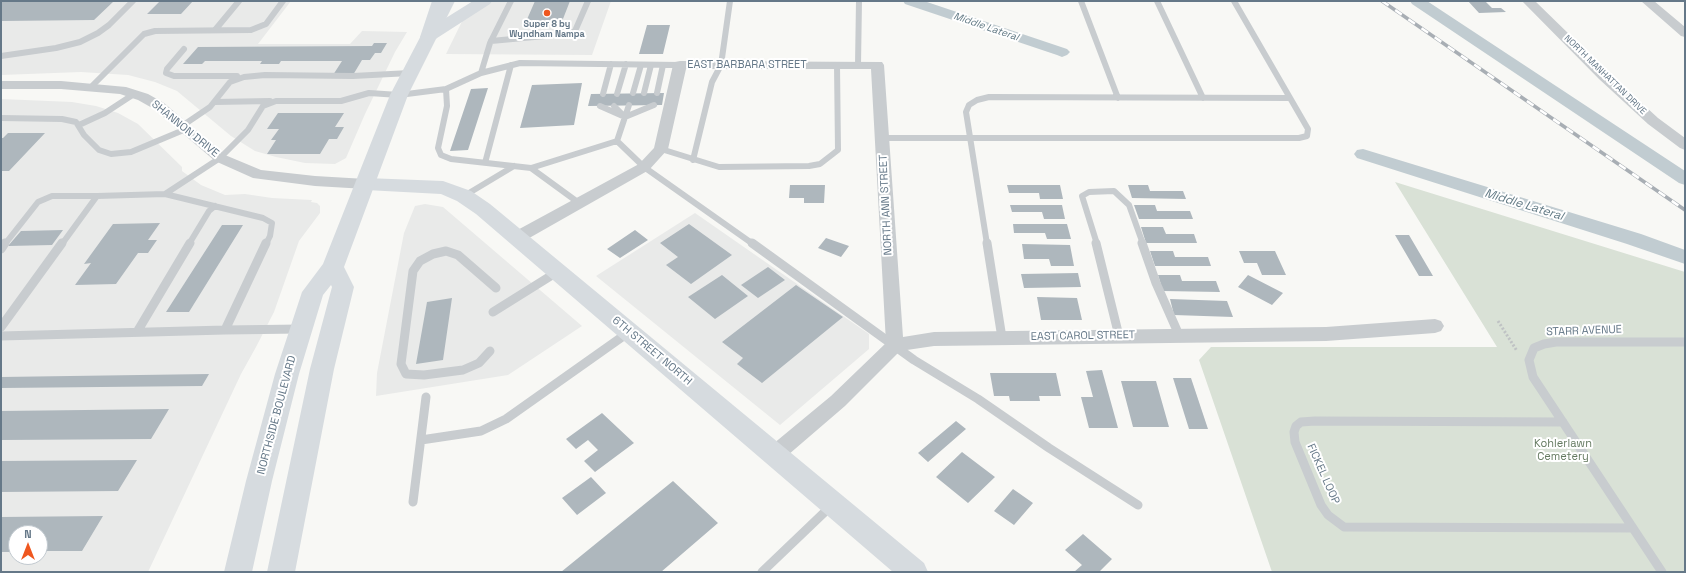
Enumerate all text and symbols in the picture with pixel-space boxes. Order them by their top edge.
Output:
marker: Super 8 by Wyndham Nampa [542,8,552,18]
water label: Middle Lateral [952,10,1020,44]
place label: Super 8 by Wyndham Nampa [509,20,585,41]
street label: NORTH MANHATTAN DRIVE [1562,33,1648,117]
street label: EAST BARBARA STREET [687,58,807,72]
street label: SHANNON DRIVE [149,98,221,160]
street label: NORTH ANN STREET [877,154,895,256]
water label: Middle Lateral [1483,186,1565,224]
street label: 6TH STREET NORTH [609,314,695,388]
street label: STARR AVENUE [1546,323,1622,339]
street label: EAST CAROL STREET [1031,328,1135,344]
street label: NORTHSIDE BOULEVARD [255,354,299,476]
park label: Kohlerlawn Cemetery [1534,437,1592,463]
street label: FICKEL LOOP [1304,442,1342,506]
north arrow [8,525,48,565]
text: N [24,527,32,541]

